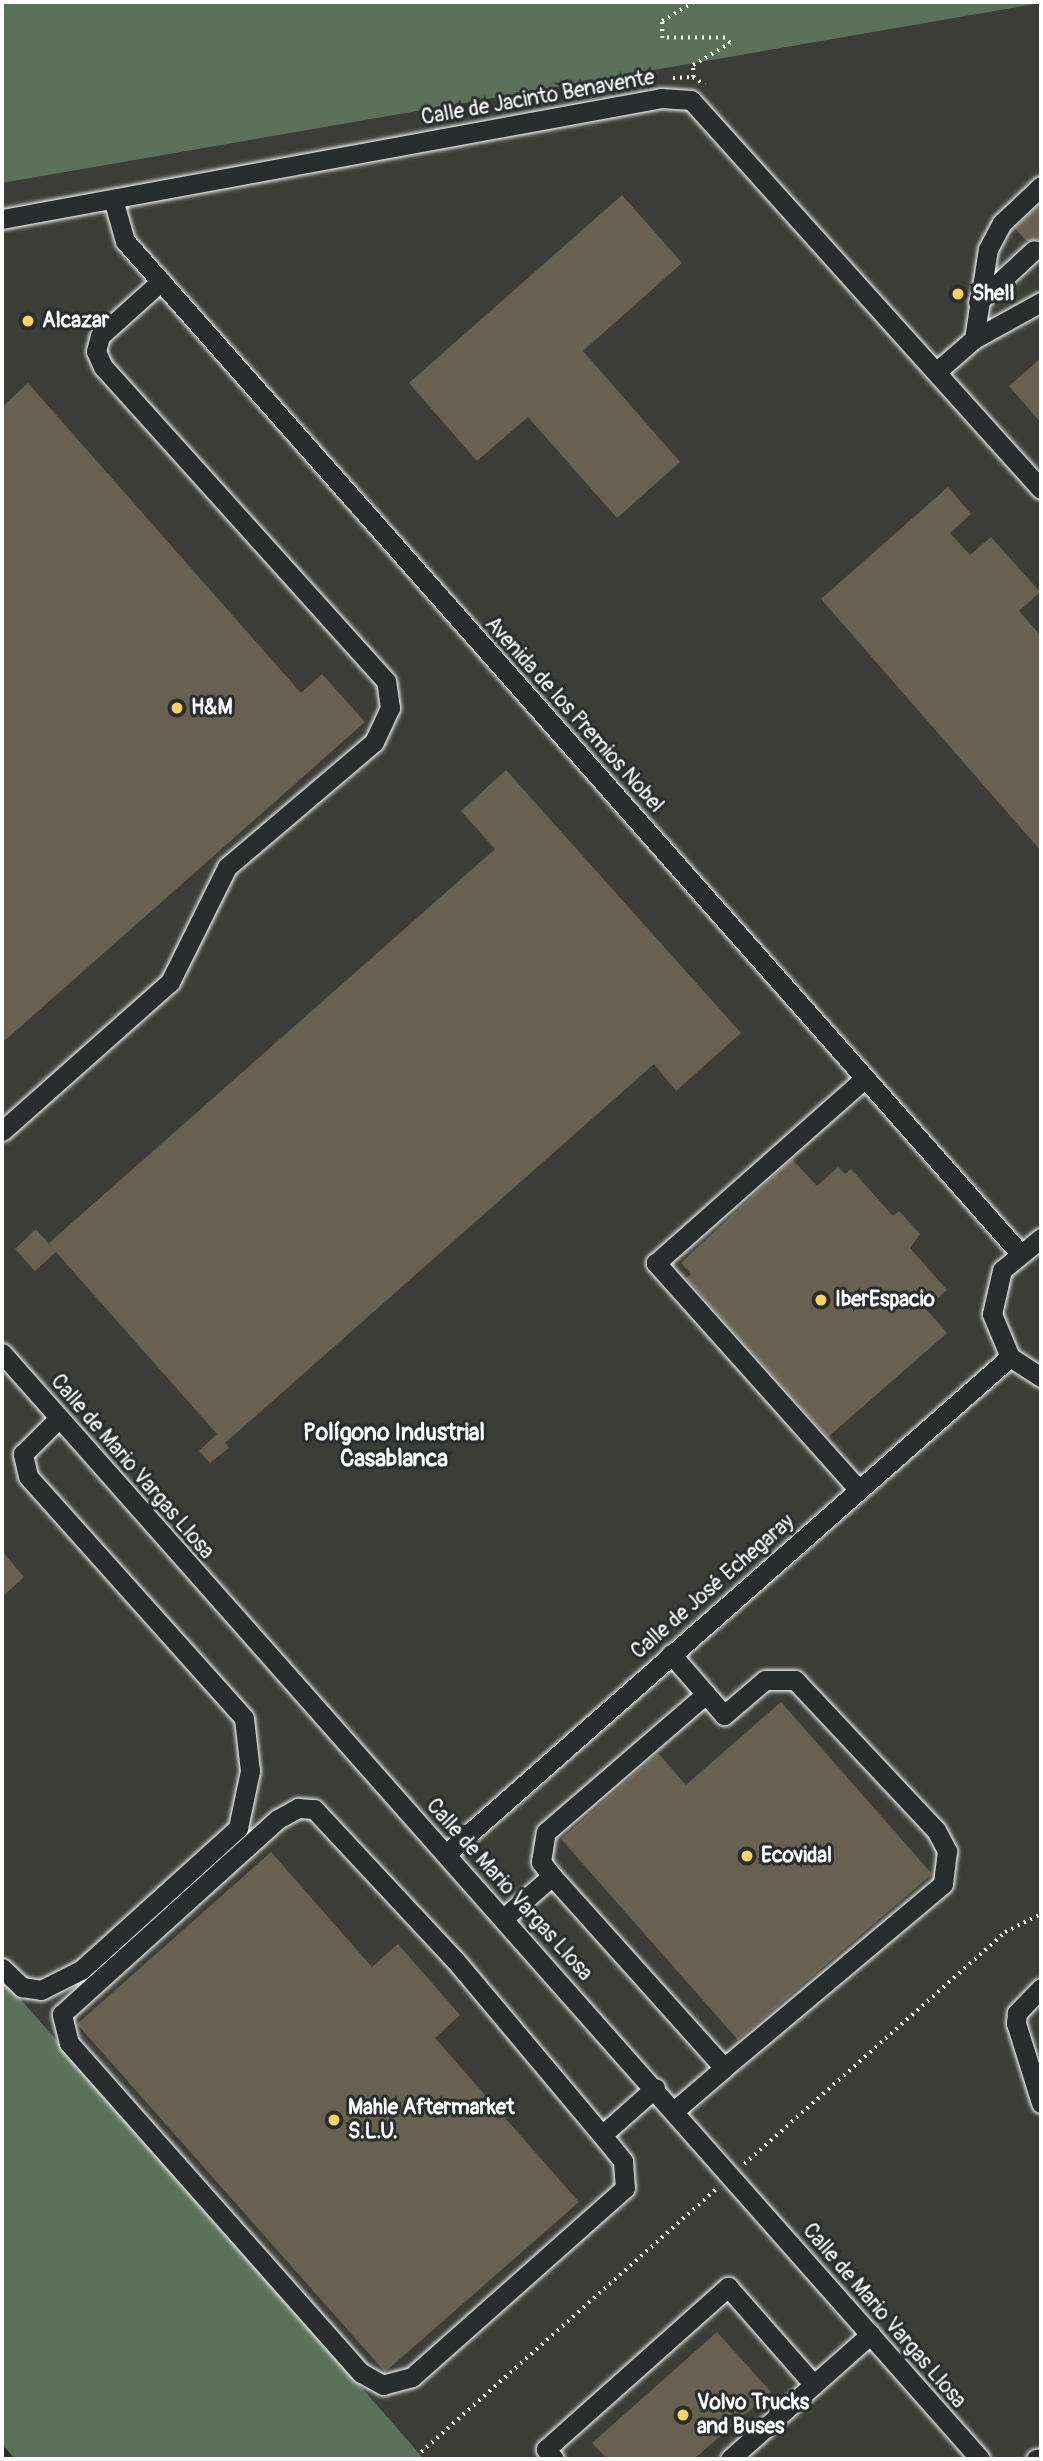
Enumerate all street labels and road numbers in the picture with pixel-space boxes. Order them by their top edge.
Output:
street label: Calle de Jacinto Benavente [419,65,657,131]
street label: Avenida de los Premios Nobel [479,612,669,818]
street label: Calle de Mario Vargas Llosa [45,1370,219,1564]
street label: Calle de José Echegaray [626,1509,800,1665]
street label: Calle de Mario Vargas Llosa [421,1794,597,1986]
street label: Calle de Mario Vargas Llosa [797,2219,971,2413]

